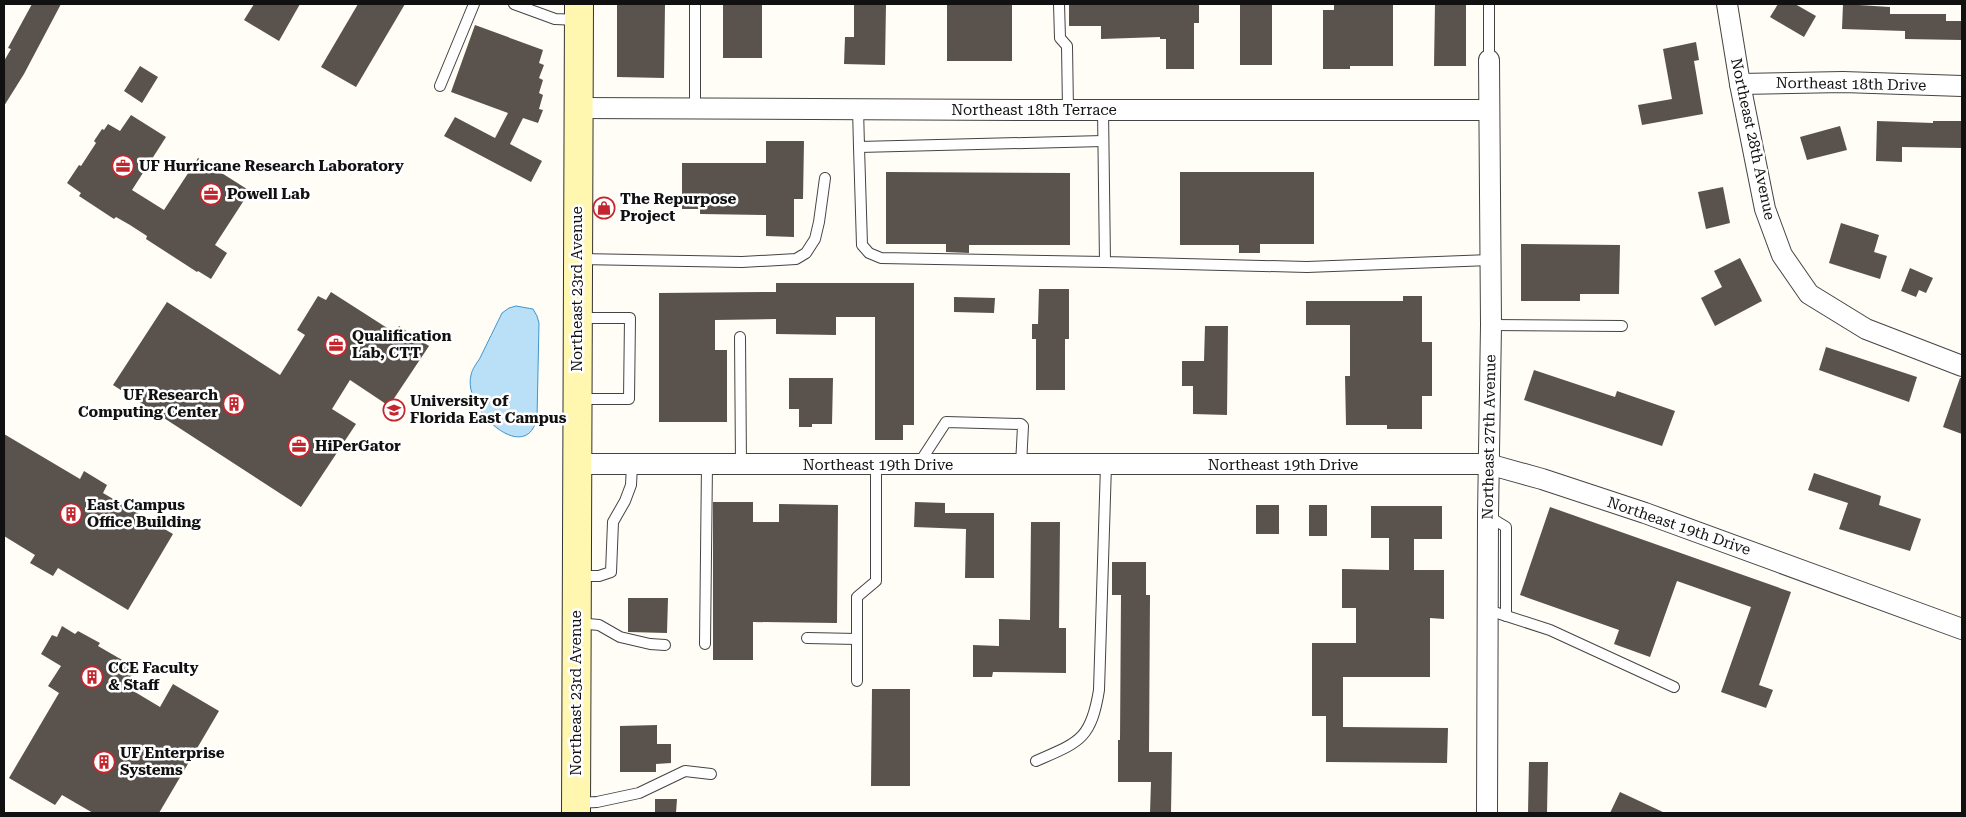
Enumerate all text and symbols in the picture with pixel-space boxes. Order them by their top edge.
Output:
street label: Northeast 28th Avenue [1727,56,1779,222]
street label: Northeast 18th Drive [1776,74,1926,94]
street label: Northeast 18th Terrace [951,101,1117,119]
office icon: UF Hurricane Research Laboratory [111,154,135,178]
place label: UF Hurricane Research Laboratory [139,157,404,175]
office icon: Powell Lab [199,182,223,206]
place label: Powell Lab [227,185,310,203]
place label: The Repurpose Project [620,190,736,225]
shop icon: The Repurpose Project [592,196,616,220]
street label: Northeast 23rd Avenue [568,206,586,372]
place label: Qualification Lab, CTT [352,327,451,362]
office icon: Qualification Lab, CTT [324,333,348,357]
street label: Northeast 27th Avenue [1479,354,1499,520]
place label: UF Research Computing Center [78,386,218,421]
building icon: UF Research Computing Center [222,392,246,416]
place label: University of Florida East Campus [410,392,567,427]
school or university icon: University of Florida East Campus [382,398,406,422]
office icon: HiPerGator [287,434,311,458]
place label: HiPerGator [315,437,401,455]
street label: Northeast 19th Drive [803,456,953,474]
street label: Northeast 19th Drive [1208,456,1358,474]
street label: Northeast 19th Drive [1605,493,1753,559]
place label: East Campus Office Building [87,496,202,531]
building icon: East Campus Office Building [59,502,83,526]
street label: Northeast 23rd Avenue [567,610,585,776]
place label: CCE Faculty & Staff [108,659,199,694]
building icon: CCE Faculty & Staff [80,665,104,689]
place label: UF Enterprise Systems [120,744,225,779]
building icon: UF Enterprise Systems [92,750,116,774]

